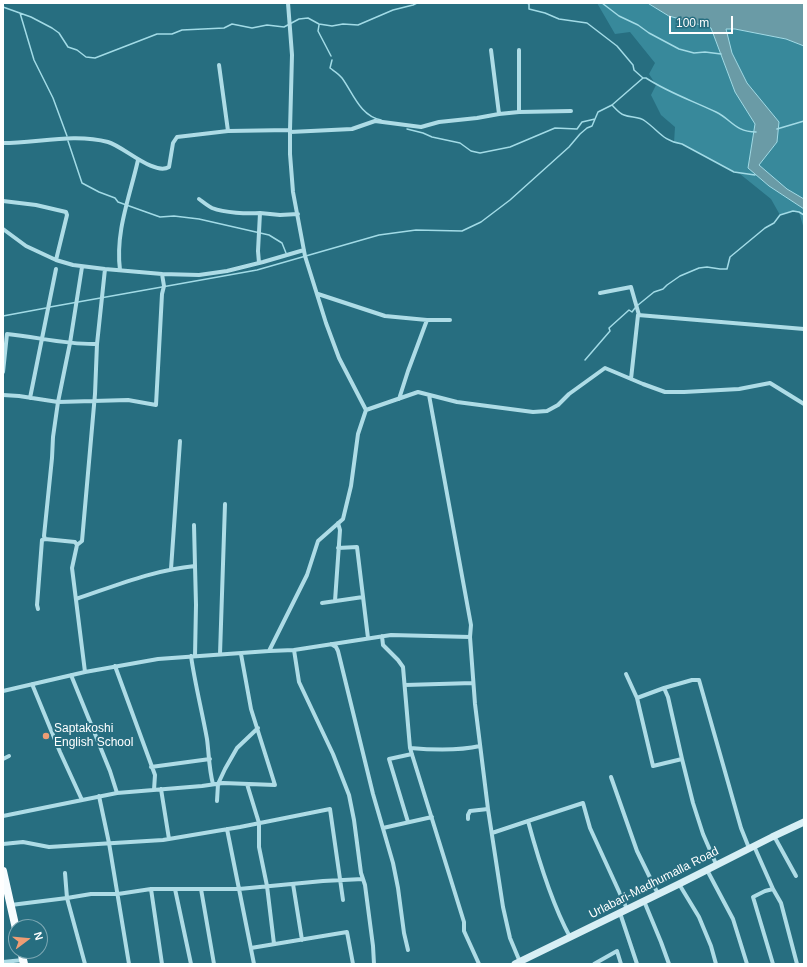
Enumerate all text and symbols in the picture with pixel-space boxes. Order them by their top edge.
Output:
scale bar [671,8,735,34]
text: 100 m [676,16,709,30]
place label: Saptakoshi English School [54,722,133,750]
marker: Saptakoshi English School [41,731,51,741]
street label: Urlabari-Madhumalla Road [587,844,721,922]
north arrow [8,919,48,959]
text: N [32,930,45,941]

